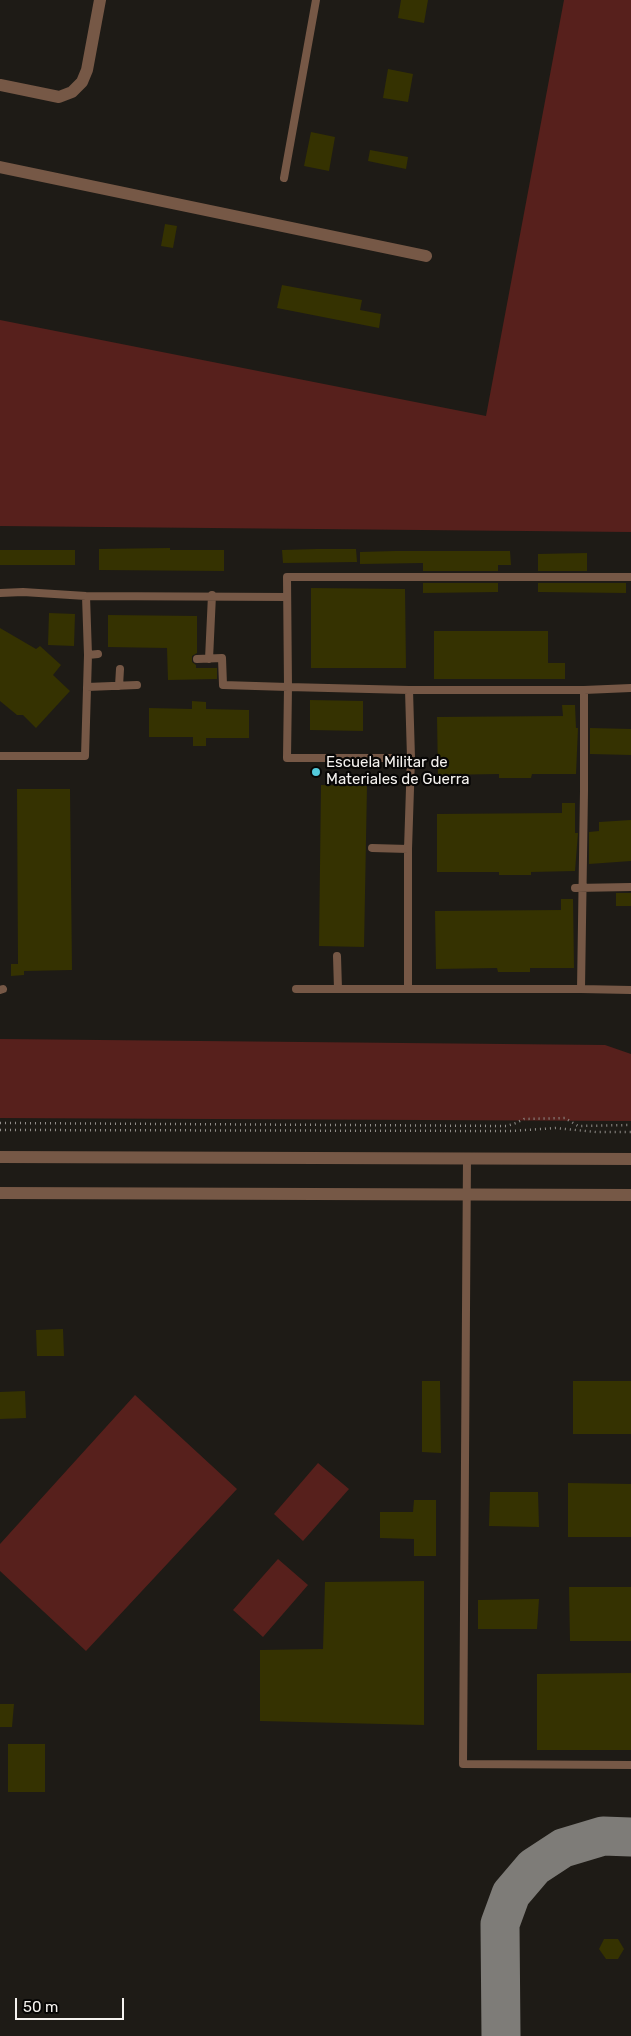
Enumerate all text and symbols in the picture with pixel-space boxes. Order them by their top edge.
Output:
place label: Escuela Militar de Materiales de Guerra [326,754,470,789]
marker: Escuela Militar de Materiales de Guerra [310,766,322,778]
scale bar [18,1988,126,2020]
text: 50 m [23,1998,58,2016]

